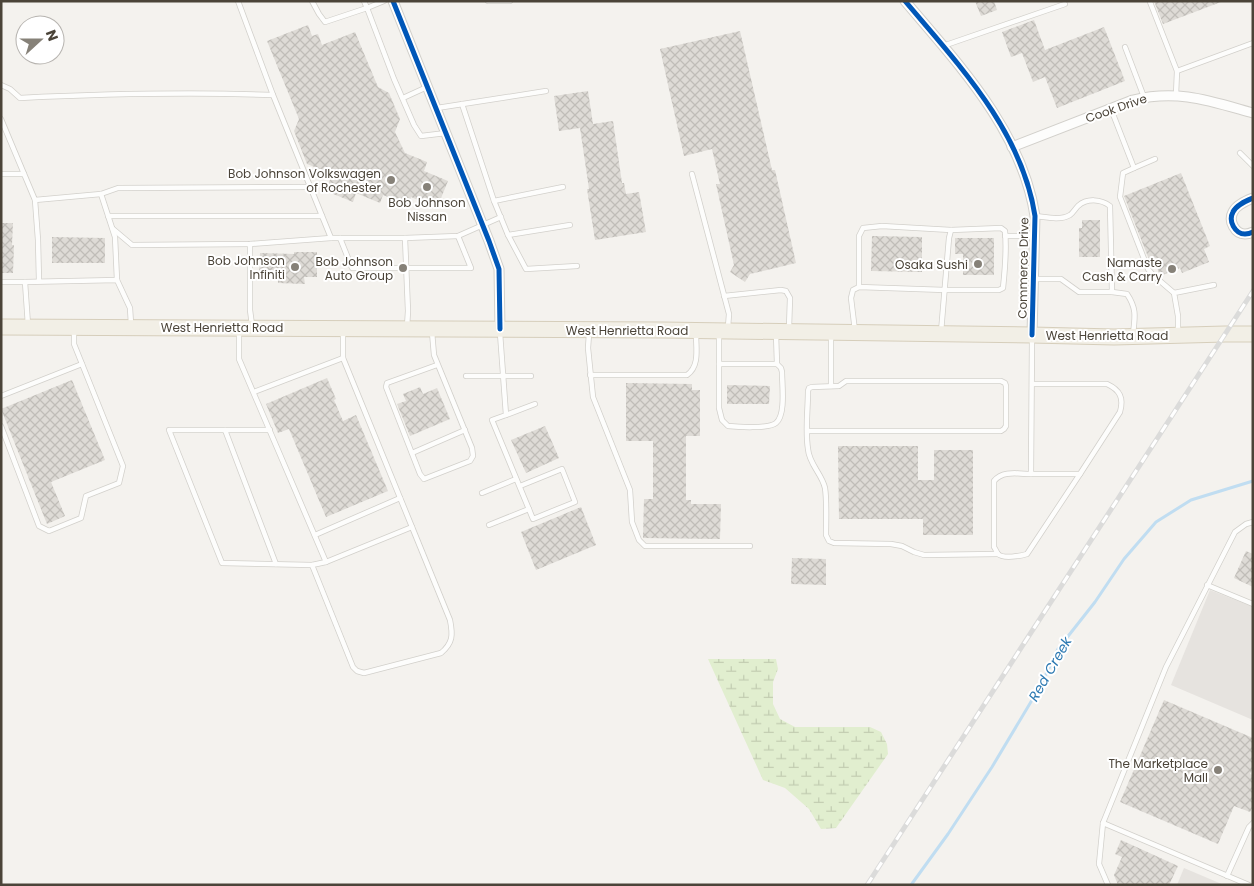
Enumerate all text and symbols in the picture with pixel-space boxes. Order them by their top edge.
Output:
north arrow [15,15,65,65]
text: N [41,27,63,44]
street label: Cook Drive [1083,90,1149,126]
place label: Bob Johnson Volkswagen of Rochester [228,165,382,196]
marker: Bob Johnson Volkswagen of Rochester [385,174,397,186]
marker: Bob Johnson Nissan [421,181,433,193]
place label: Bob Johnson Nissan [388,194,466,225]
street label: Commerce Drive [1014,217,1032,319]
place label: Bob Johnson Infiniti [208,252,285,283]
place label: Bob Johnson Auto Group [316,253,393,284]
place label: Namaste Cash & Carry [1082,254,1162,285]
place label: Osaka Sushi [895,256,968,273]
marker: Osaka Sushi [972,258,984,270]
marker: Bob Johnson Infiniti [289,261,301,273]
marker: Bob Johnson Auto Group [397,262,409,274]
marker: Namaste Cash & Carry [1166,263,1178,275]
street label: West Henrietta Road [161,319,283,336]
street label: West Henrietta Road [566,322,688,339]
street label: West Henrietta Road [1046,327,1168,344]
water label: Red Creek [1023,632,1077,705]
place label: The Marketplace Mall [1108,755,1208,786]
marker: The Marketplace Mall [1212,764,1224,776]

